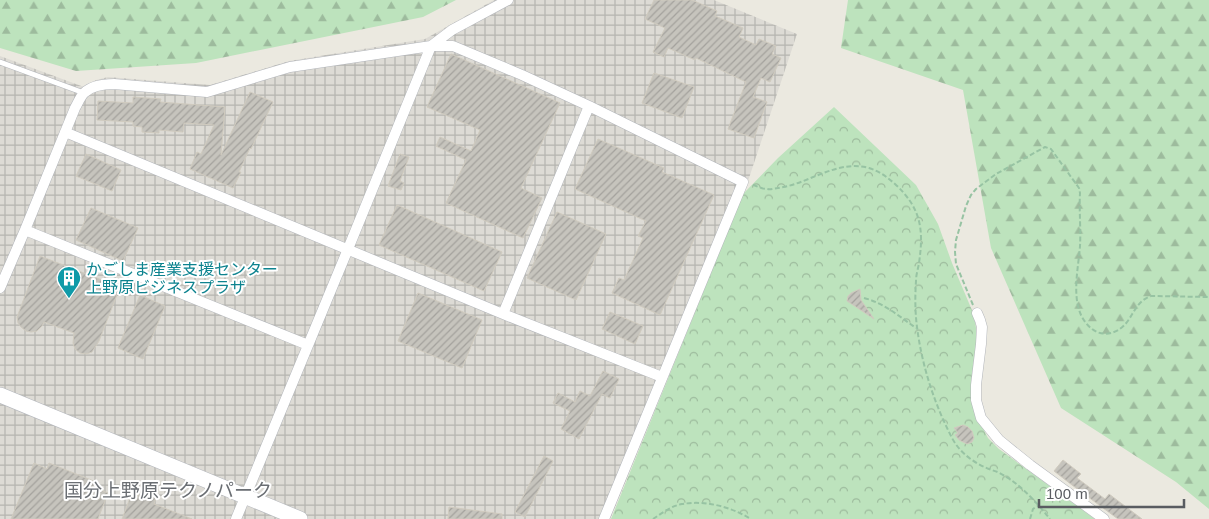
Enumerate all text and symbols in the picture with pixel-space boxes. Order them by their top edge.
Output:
place label: かごしま産業支援センター 上野原ビジネスプラザ [86,261,278,296]
building icon: かごしま産業支援センター 上野原ビジネスプラザ [56,265,82,299]
scale bar [1039,476,1184,508]
district label: 国分上野原テクノパーク [64,480,272,501]
text: 100 m [1046,485,1088,502]

